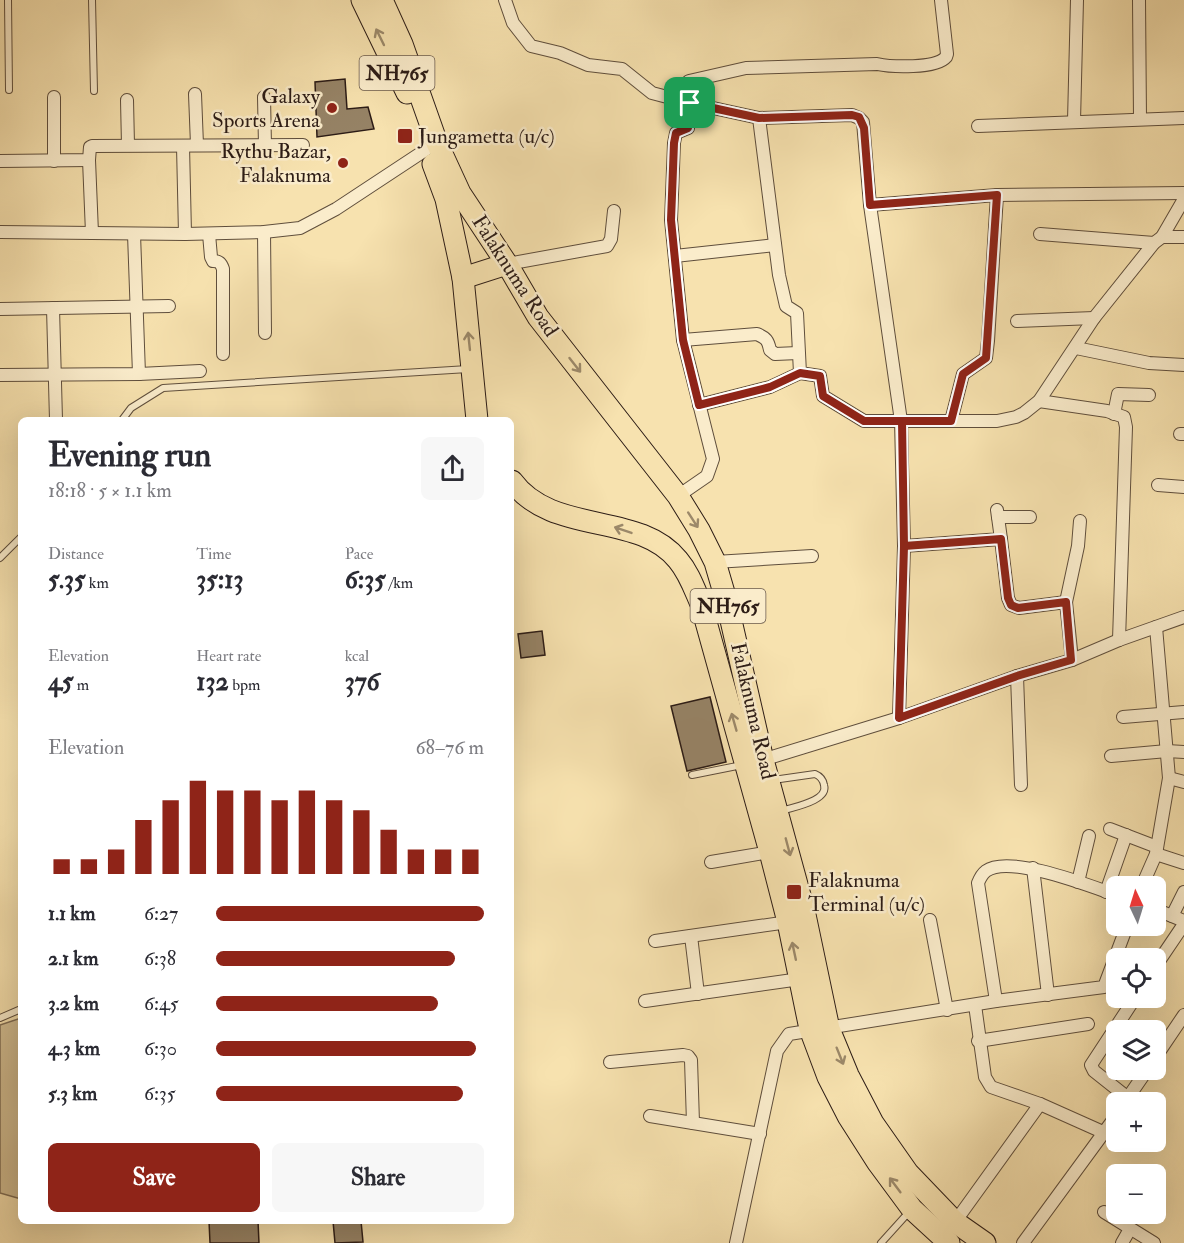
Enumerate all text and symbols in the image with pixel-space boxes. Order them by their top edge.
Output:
one-way arrow [374,29,386,47]
road number: NH765 [360,56,434,90]
pin [664,77,715,128]
place label: Galaxy Sports Arena [212,83,321,134]
icon: arrive [673,86,706,119]
marker: Galaxy Sports Arena [325,101,339,115]
place label: Jungametta (u/c) [417,123,555,150]
marker: Jungametta (u/c) [396,127,414,145]
place label: Rythu Bazar, Falaknuma [221,138,331,189]
marker: Rythu Bazar, Falaknuma [336,156,350,170]
street label: Falaknuma Road [466,210,565,343]
one-way arrow [463,331,474,351]
one-way arrow [569,357,582,373]
text: Evening run [48,435,211,476]
button: share [421,437,484,500]
text: 18:18 · 5 × 1.1 km [48,478,172,503]
one-way arrow [687,511,699,528]
one-way arrow [614,523,632,534]
text: Distance [48,544,104,564]
text: Time [196,544,231,564]
text: Pace [345,544,373,564]
text: 5.35 [48,564,85,596]
text: 35:13 [196,564,243,596]
text: 6:35 [345,564,386,596]
text: km [85,573,109,593]
text: /km [386,573,413,593]
road number: NH765 [690,589,766,623]
street label: Falaknuma Road [724,640,782,783]
text: Elevation [48,646,109,666]
text: Heart rate [196,646,261,666]
text: kcal [345,646,369,666]
text: 45 [48,666,73,698]
text: 132 [196,666,229,698]
text: 376 [345,666,380,698]
text: m [73,675,89,695]
text: bpm [229,675,260,695]
one-way arrow [728,713,739,732]
text: Elevation [48,735,124,760]
text: 68–76 m [415,735,484,760]
one-way arrow [783,837,795,856]
place label: Falaknuma Terminal (u/c) [808,867,925,918]
north arrow [1106,876,1166,936]
map controls [1106,876,1166,1224]
marker: Falaknuma Terminal (u/c) [785,883,803,901]
text: 1.1 km [48,901,95,926]
text: 6:27 [144,901,178,926]
one-way arrow [788,942,799,962]
text: 2.1 km [48,946,98,971]
text: 6:38 [144,946,176,971]
button: locate [1106,948,1166,1008]
text: 3.2 km [48,991,99,1016]
text: 6:45 [144,991,179,1016]
button: layers [1106,1020,1166,1080]
text: 4.3 km [48,1036,100,1061]
text: 6:30 [144,1036,177,1061]
one-way arrow [835,1047,846,1065]
text: 5.3 km [48,1081,97,1106]
text: 6:35 [144,1081,176,1106]
button: + [1106,1092,1166,1152]
button: Save [48,1143,260,1212]
button: Share [272,1143,484,1212]
button: − [1106,1164,1166,1224]
one-way arrow [889,1178,901,1194]

